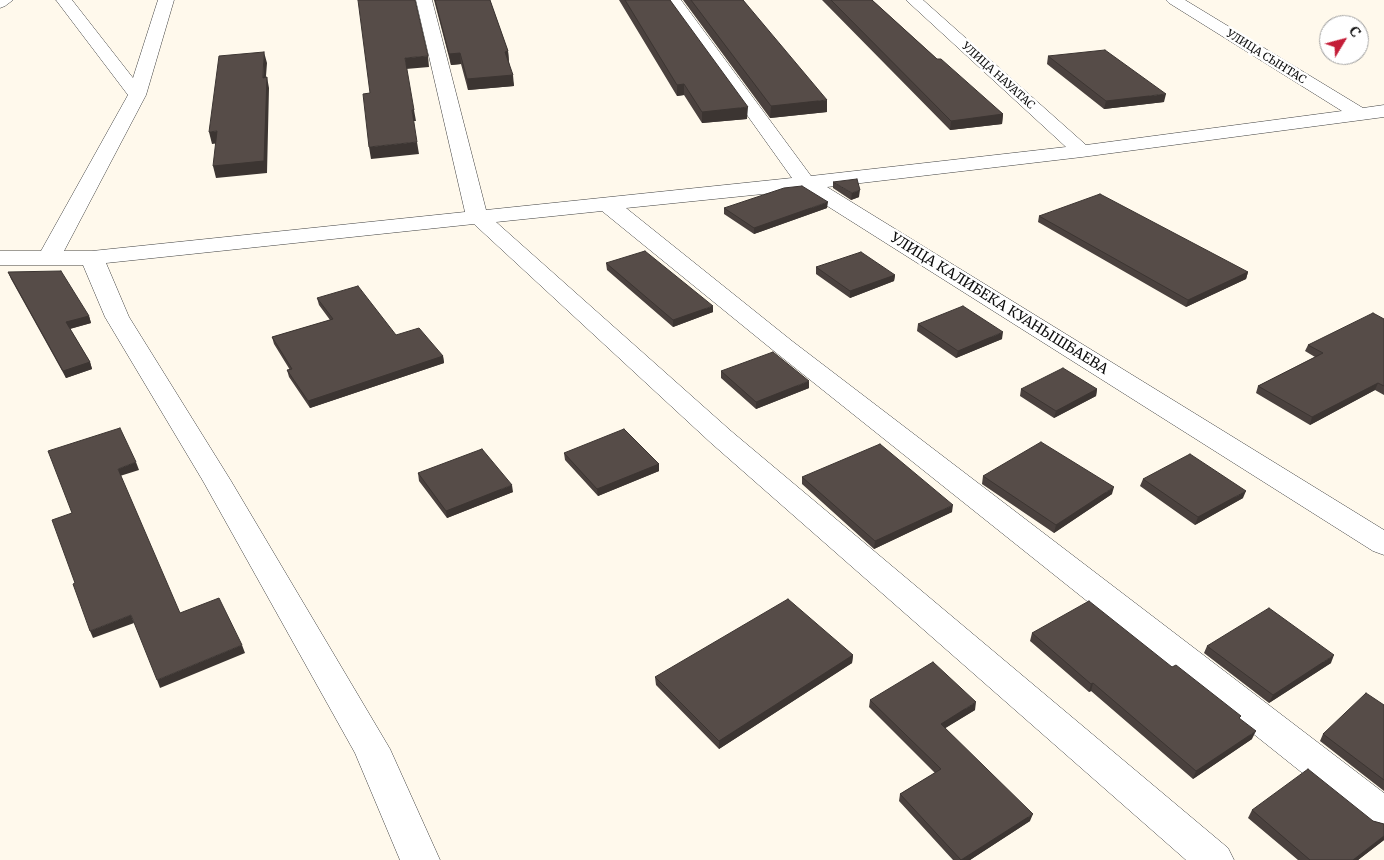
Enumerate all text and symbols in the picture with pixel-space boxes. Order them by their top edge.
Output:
north arrow [1319,15,1369,65]
text: С [1345,22,1365,41]
street label: УЛИЦА СЫНТАС [1224,27,1308,87]
street label: УЛИЦА НАУАТАС [959,40,1037,112]
street label: УЛИЦА КАЛИБЕКА КУАНЫШБАЕВА [887,230,1111,378]

